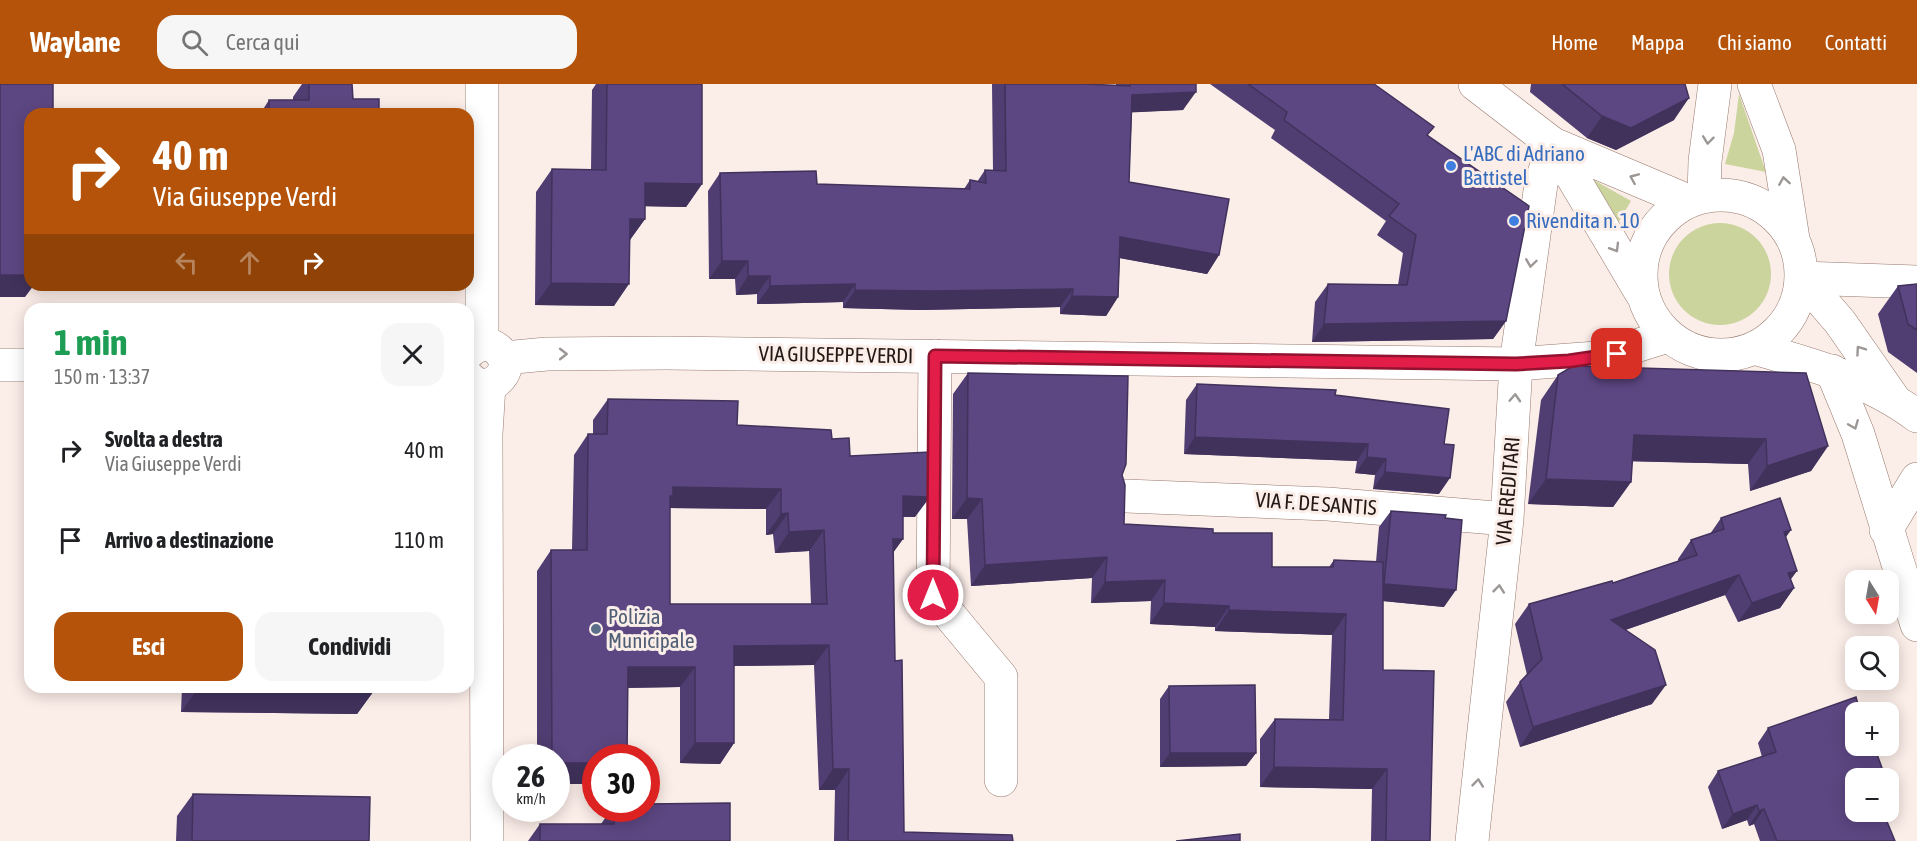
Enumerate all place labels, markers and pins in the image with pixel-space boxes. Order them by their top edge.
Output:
place label: L'ABC di Adriano Battistel [1463,141,1585,189]
marker: L'ABC di Adriano Battistel [1444,159,1458,173]
place label: Rivendita n. 10 [1526,208,1640,232]
marker: Rivendita n. 10 [1507,214,1521,228]
pin [1591,328,1642,379]
place label: Polizia Municipale [608,604,694,652]
marker: Polizia Municipale [589,622,603,636]

